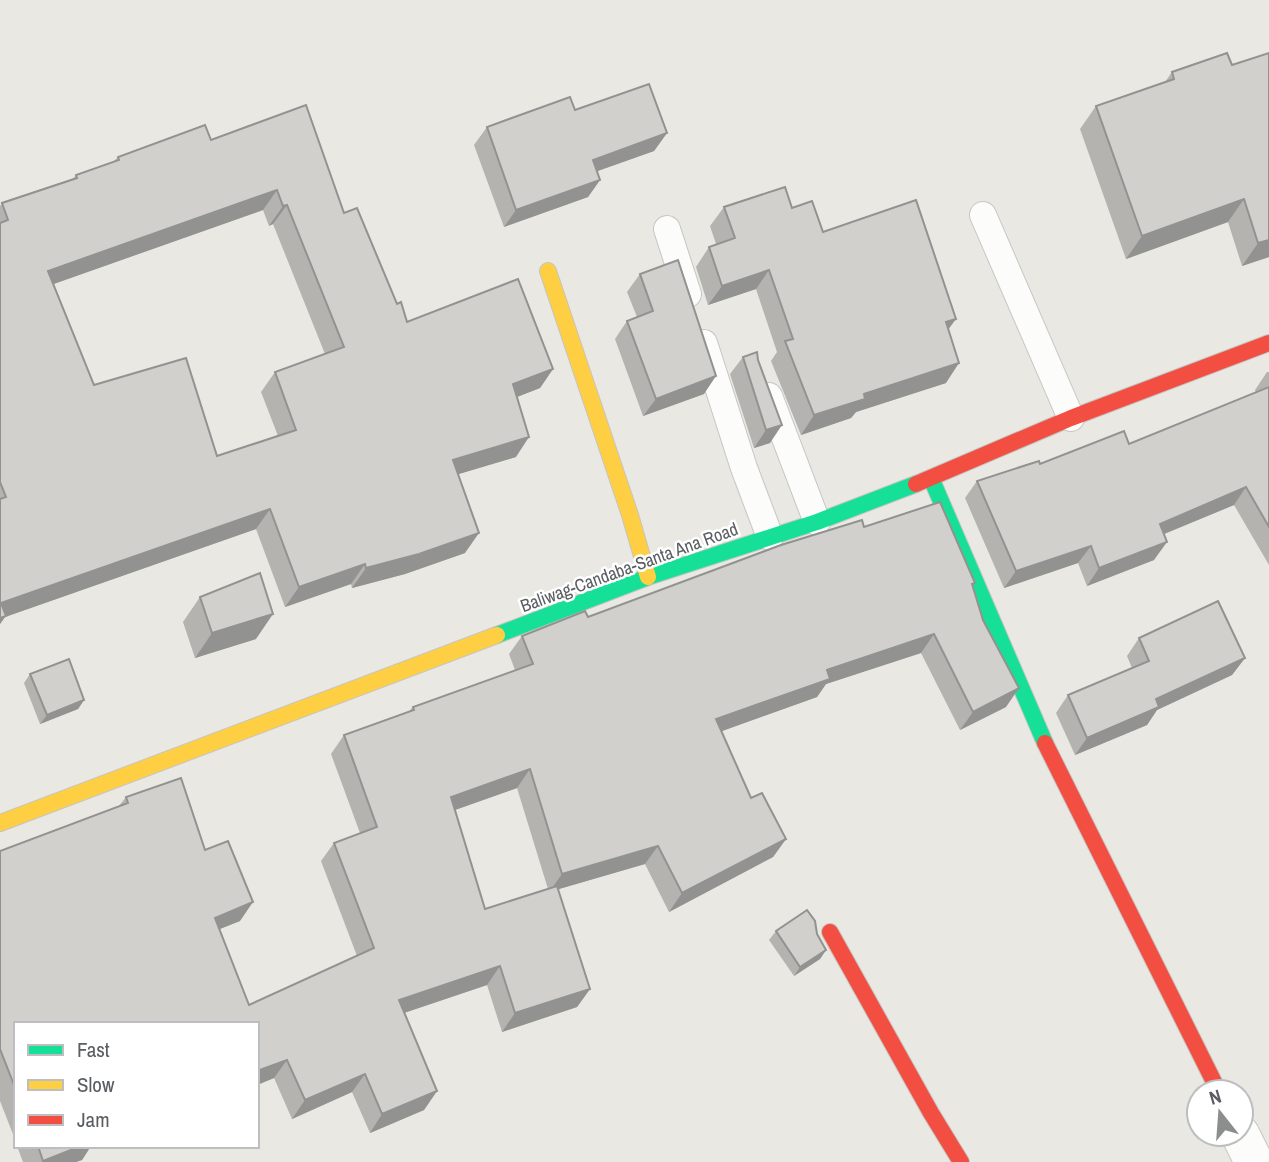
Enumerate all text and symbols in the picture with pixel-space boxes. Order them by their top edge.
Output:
street label: Baliwag-Candaba-Santa Ana Road [517,516,741,618]
legend [14,1022,259,1148]
text: Fast [77,1035,110,1064]
text: Slow [77,1070,115,1099]
north arrow [1185,1078,1255,1148]
text: N [1206,1083,1224,1111]
text: Jam [77,1105,110,1134]

